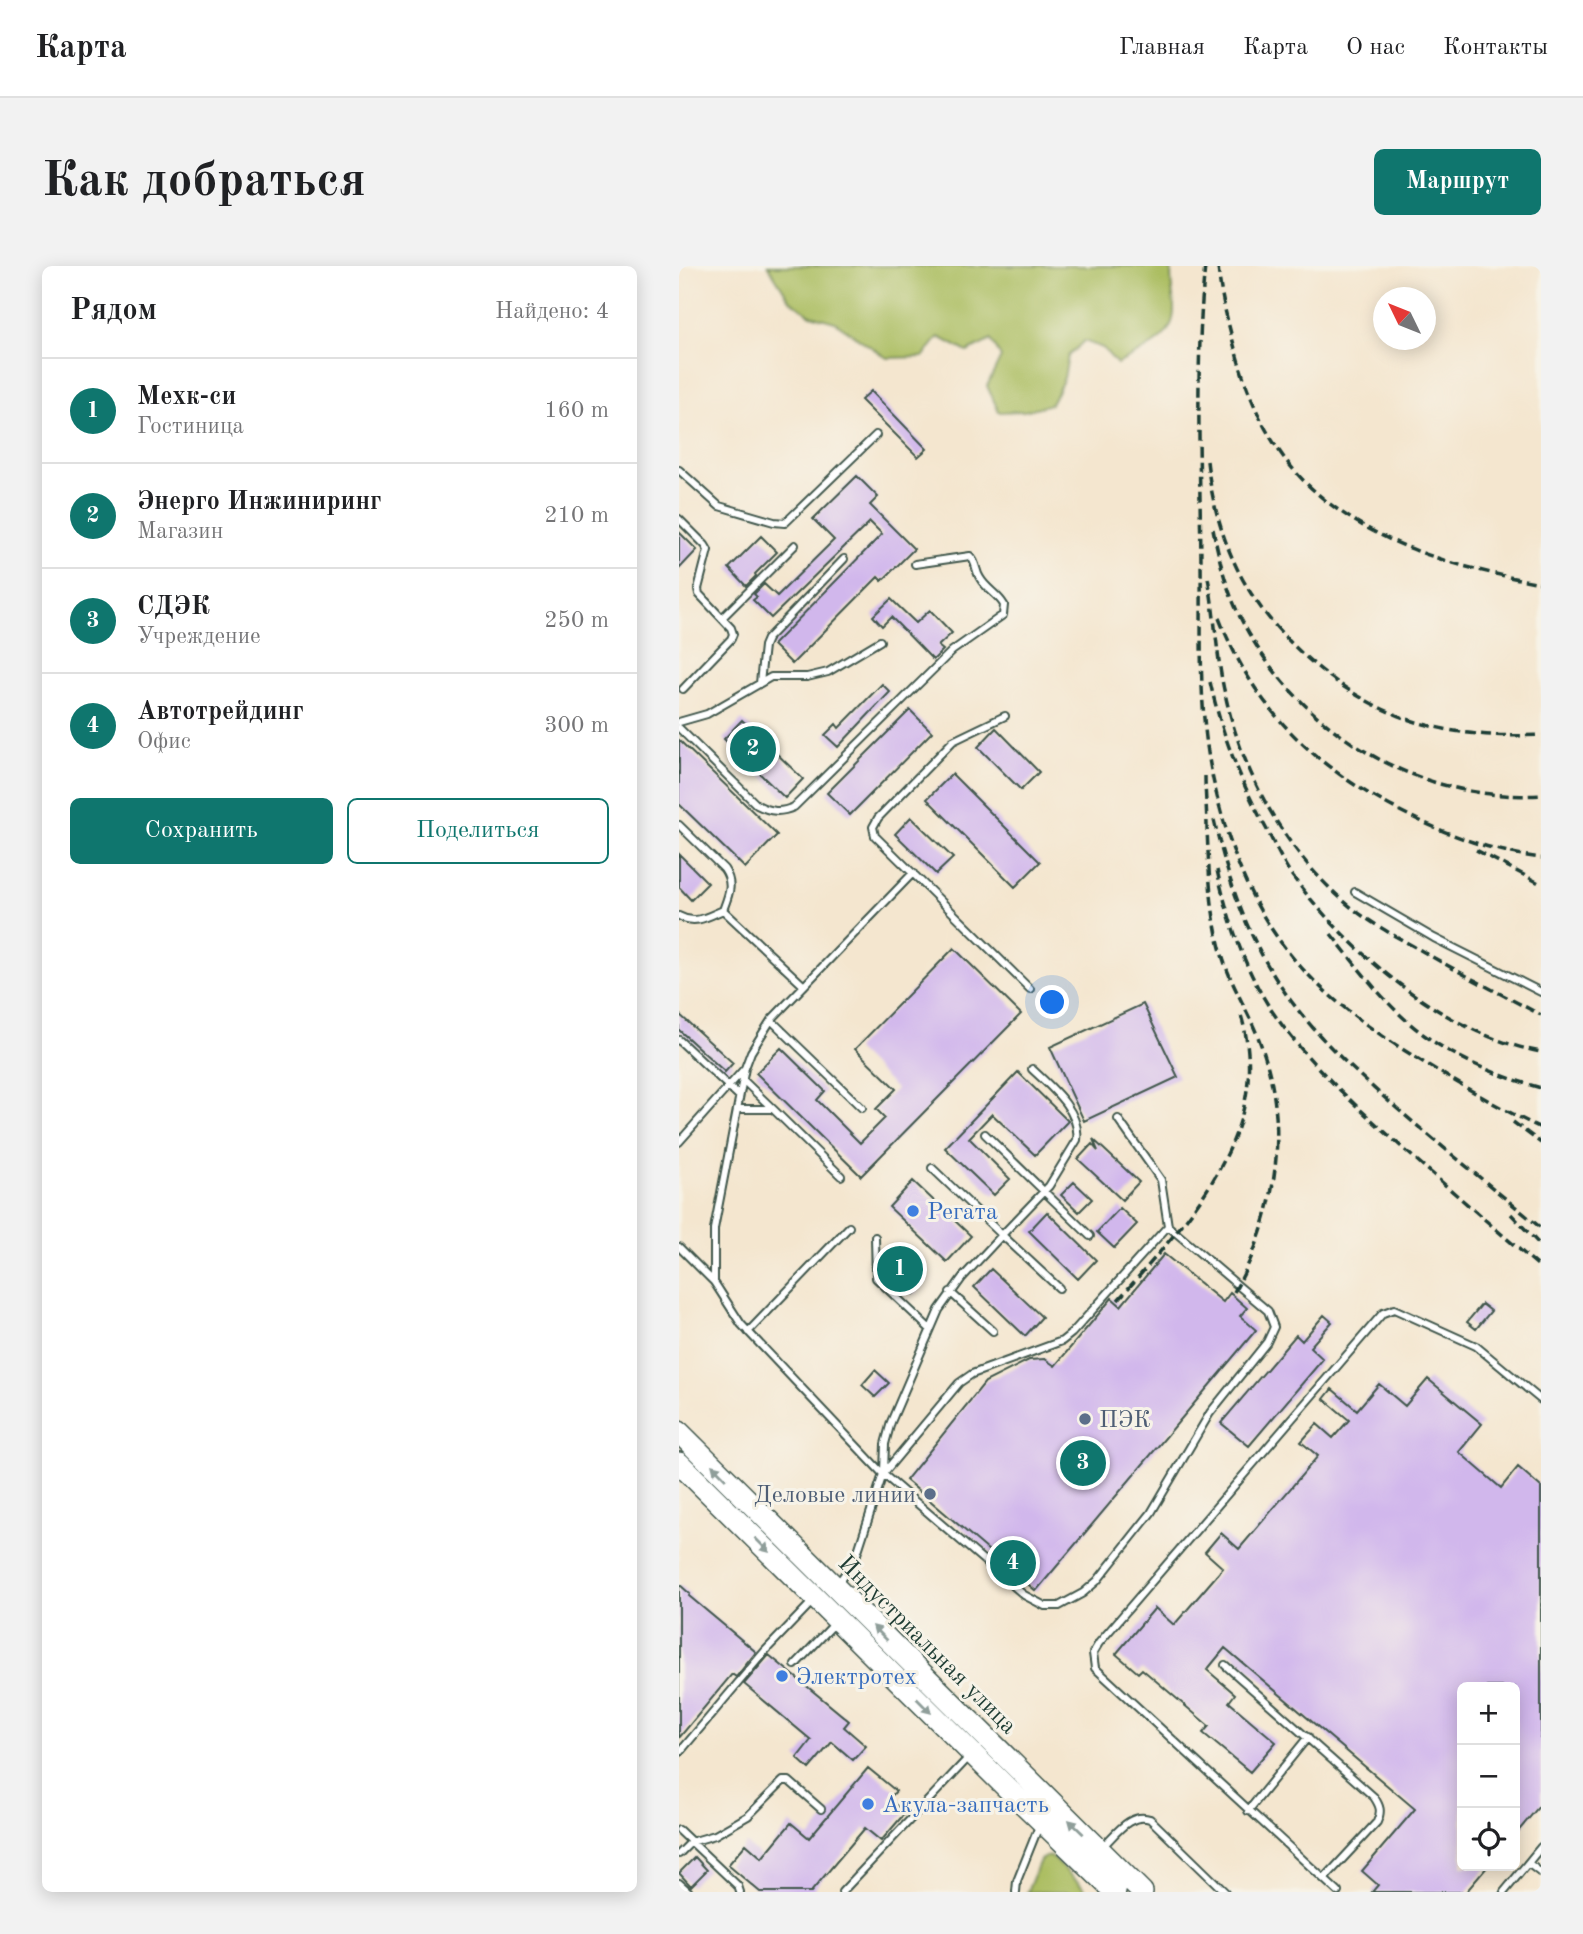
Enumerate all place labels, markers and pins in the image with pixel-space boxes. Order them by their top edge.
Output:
pin: 2 [730,723,776,775]
place label: Регата [927,1201,998,1225]
marker: Регата [905,1203,921,1219]
pin: 1 [877,1243,923,1295]
place label: ПЭК [1099,1409,1151,1433]
marker: ПЭК [1077,1411,1093,1427]
pin: 3 [1060,1437,1106,1489]
place label: Деловые линии [754,1484,916,1508]
marker: Деловые линии [922,1486,938,1502]
pin: 4 [990,1537,1036,1589]
place label: Электротех [796,1666,917,1690]
marker: Электротех [774,1668,790,1684]
place label: Акула-запчасть [882,1794,1049,1818]
marker: Акула-запчасть [860,1796,876,1812]

